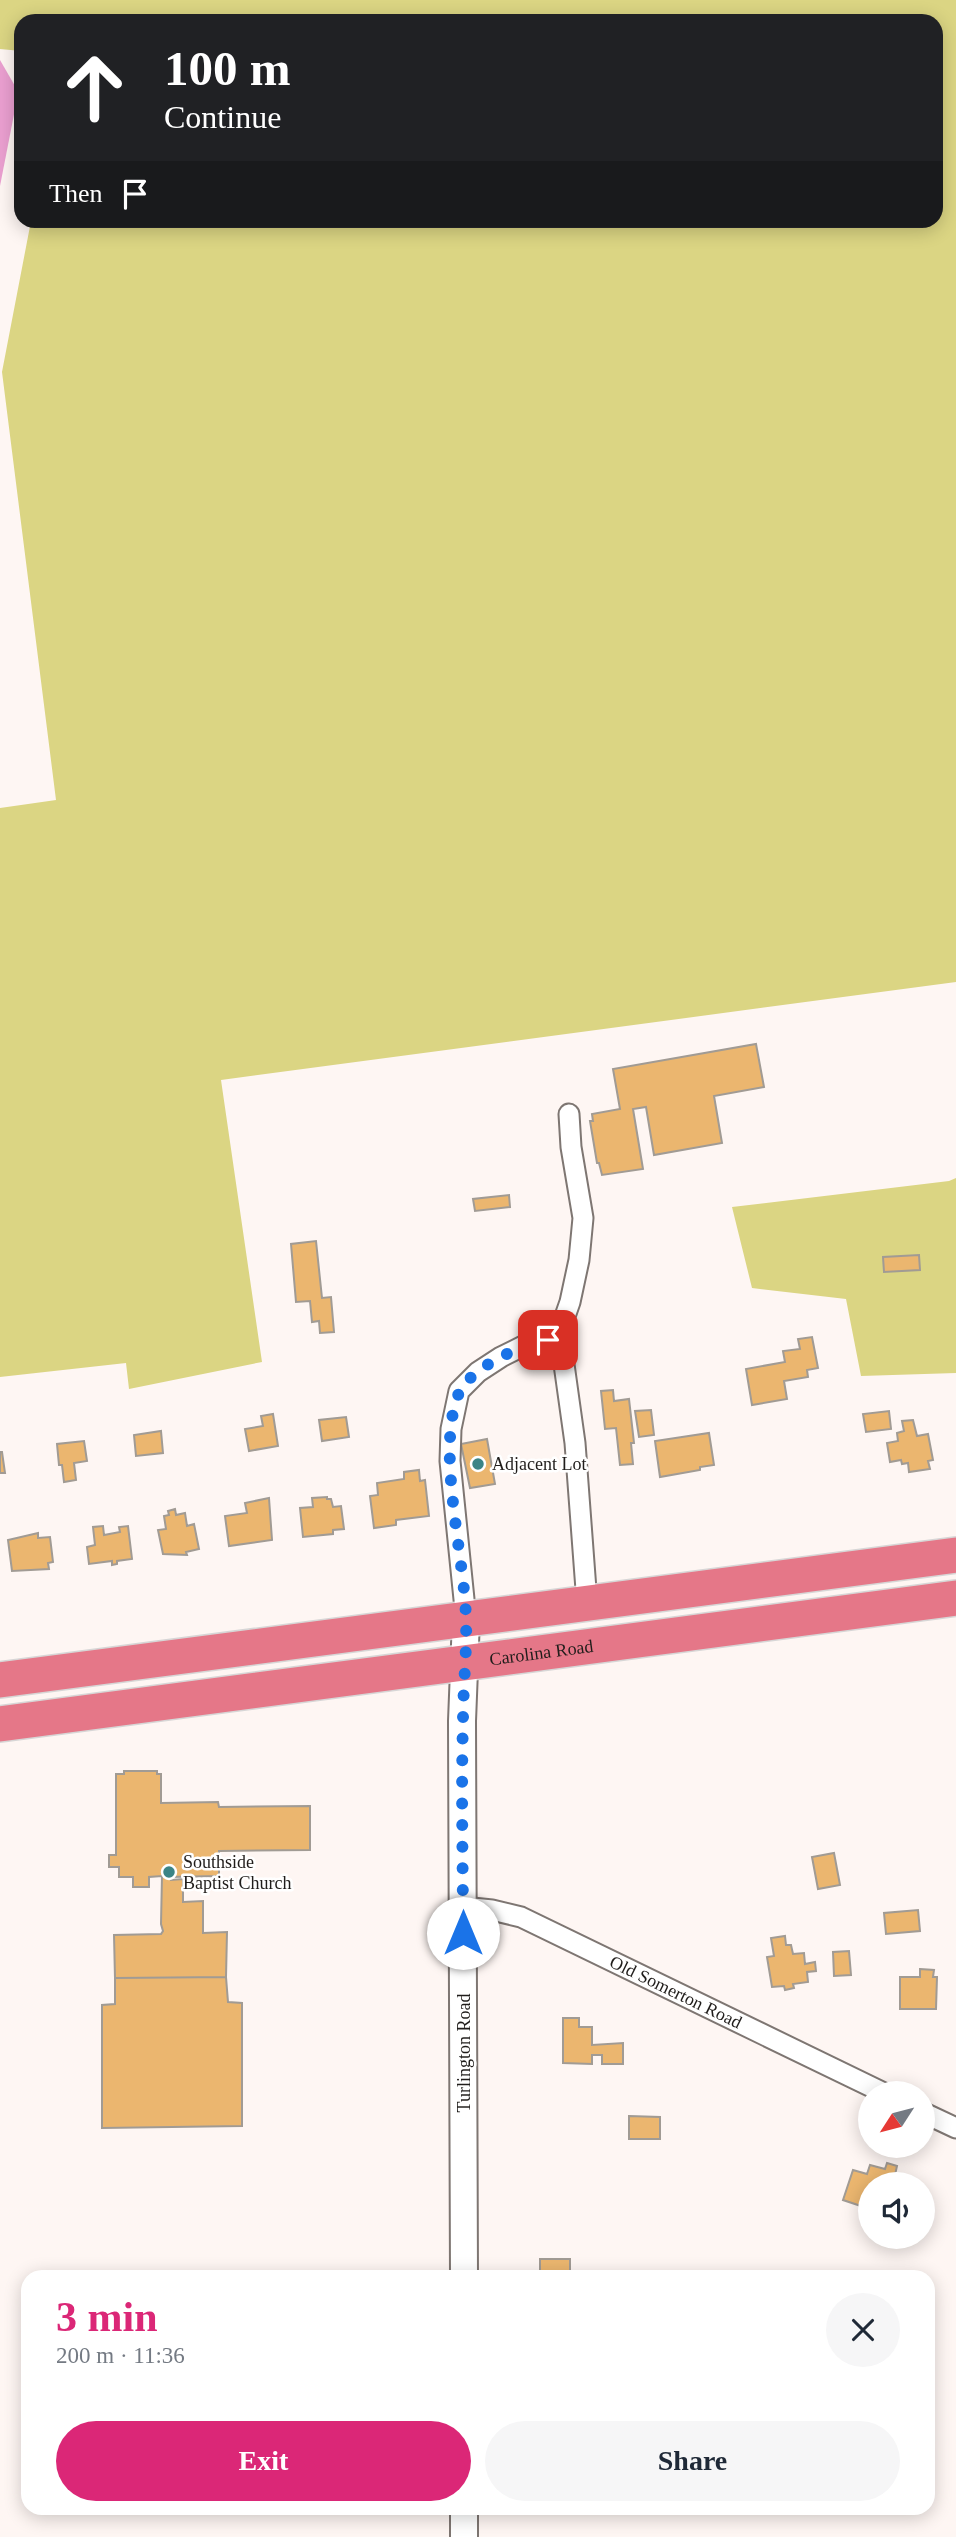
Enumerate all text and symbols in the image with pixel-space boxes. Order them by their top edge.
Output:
text: 100 m [164,41,291,96]
icon: ahead [49,42,140,133]
text: Continue [164,99,281,135]
icon: arrive [116,175,154,213]
text: Then [49,179,102,208]
pin [518,1310,578,1370]
icon: arrive [529,1321,567,1359]
place label: Adjacent Lot [492,1454,586,1474]
marker: Adjacent Lot [470,1456,486,1472]
street label: Carolina Road [488,1636,594,1669]
place label: Southside Baptist Church [183,1852,292,1893]
marker: Southside Baptist Church [161,1864,177,1880]
position arrow [426,1896,500,1970]
street label: Old Somerton Road [607,1952,745,2032]
street label: Turlington Road [454,1994,474,2112]
north arrow [858,2081,934,2158]
map controls [858,2081,935,2249]
button: sound [858,2172,935,2249]
button: close [826,2293,900,2367]
text: 3 min [56,2294,158,2340]
text: 200 m · 11:36 [56,2343,185,2368]
button: Exit [56,2421,471,2501]
button: Share [485,2421,900,2501]

